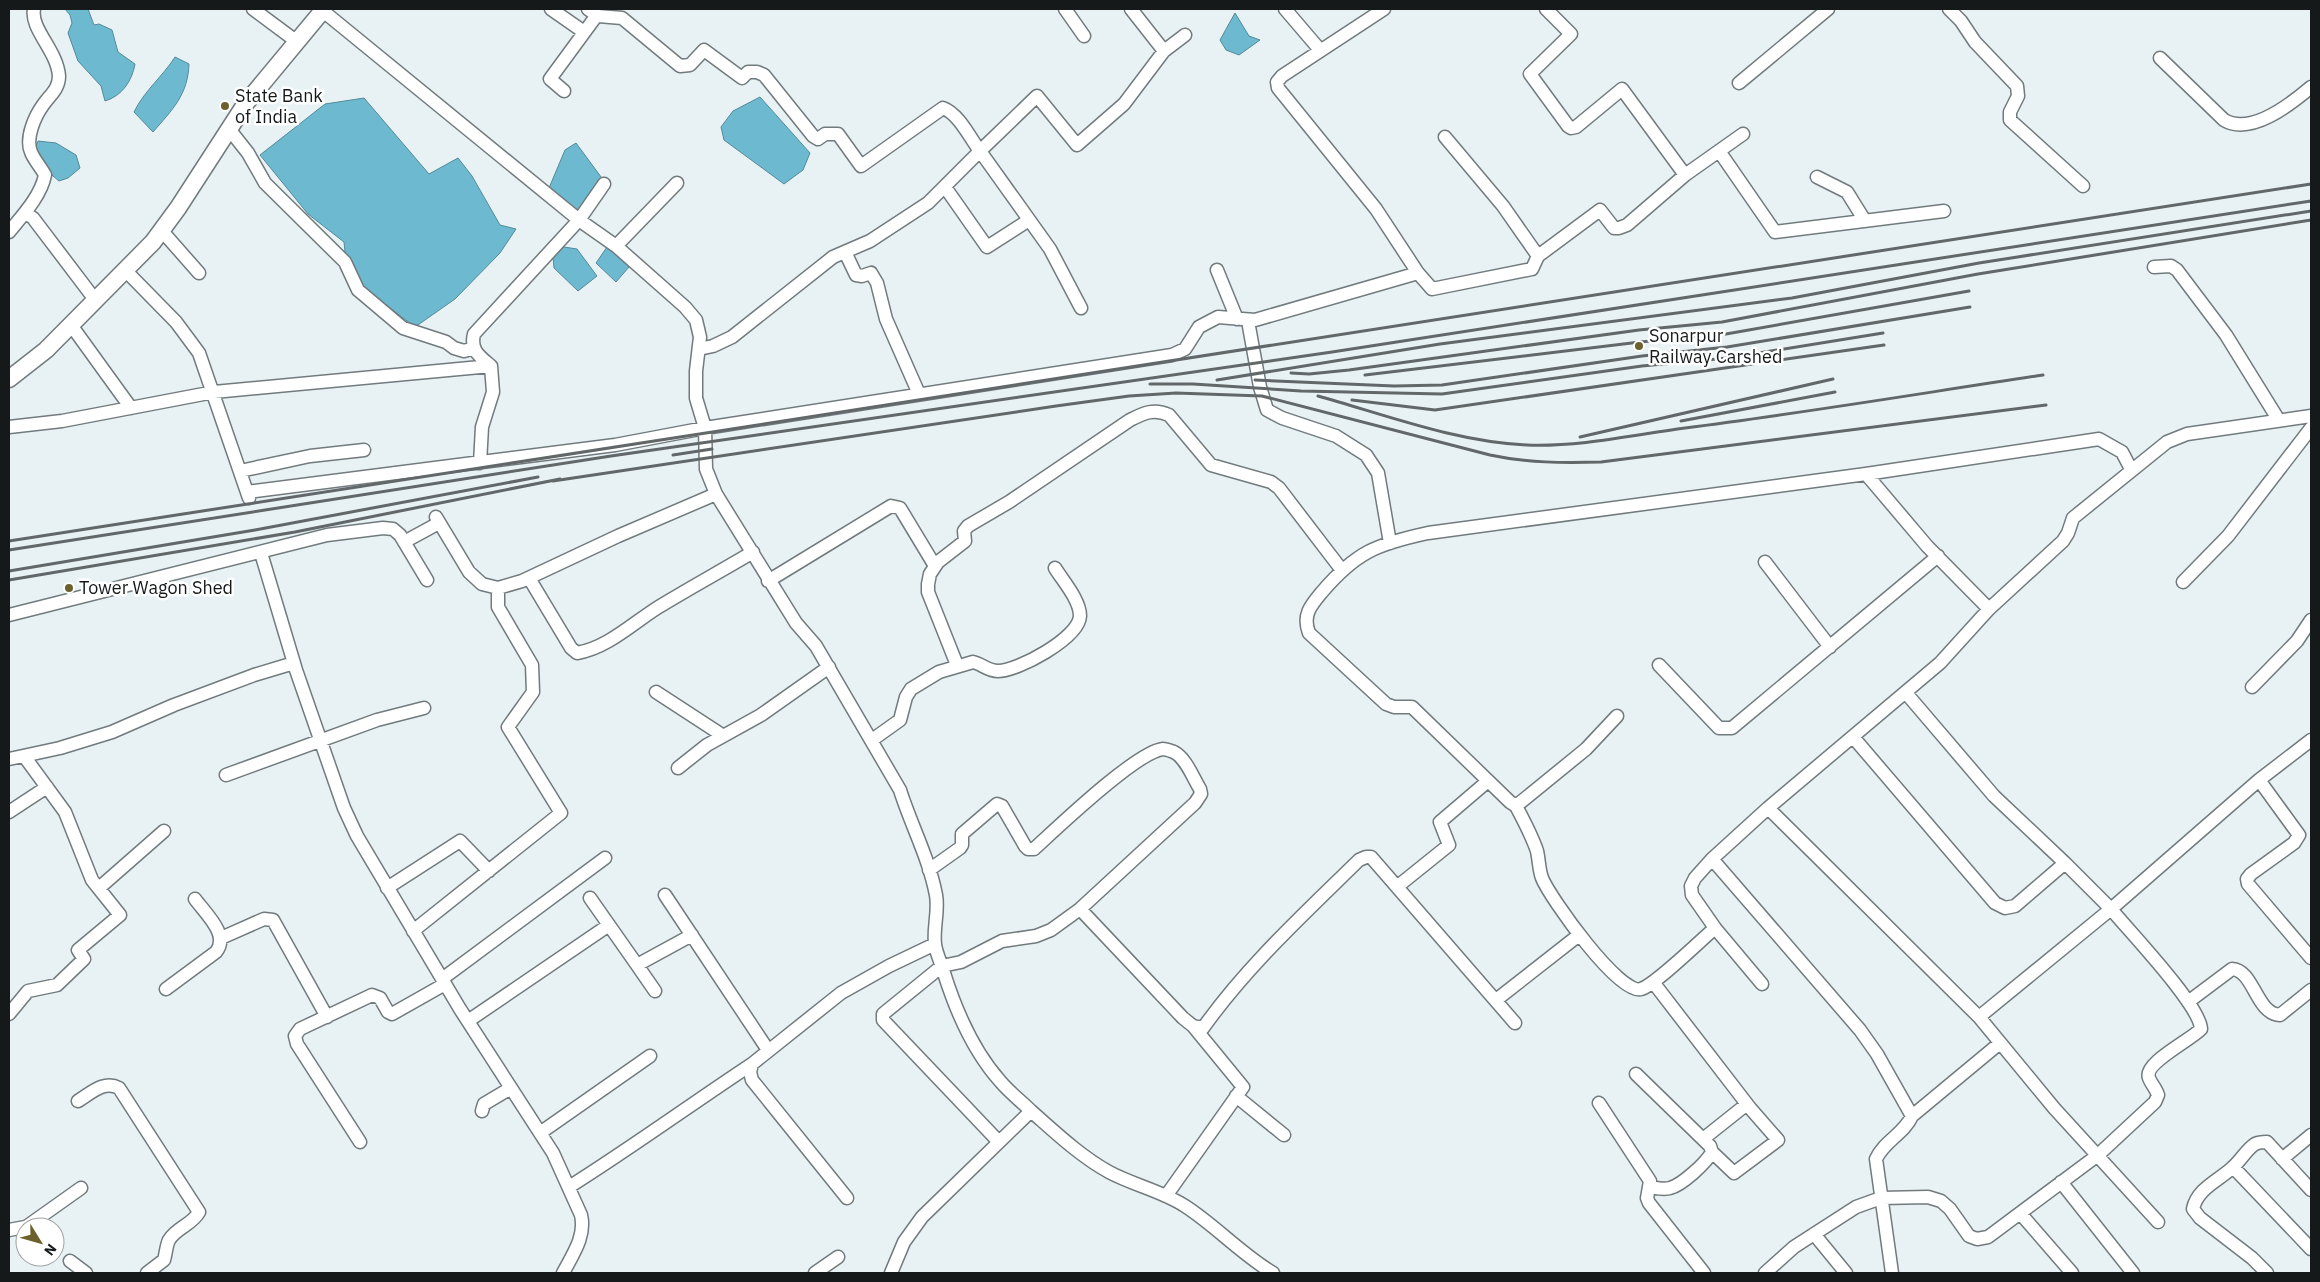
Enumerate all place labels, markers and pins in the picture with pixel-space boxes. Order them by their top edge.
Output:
place label: State Bank of India [235,84,323,128]
marker: State Bank of India [219,100,231,112]
place label: Sonarpur Railway Carshed [1649,324,1782,368]
marker: Sonarpur Railway Carshed [1633,340,1645,352]
place label: Tower Wagon Shed [79,576,233,599]
marker: Tower Wagon Shed [63,582,75,594]

